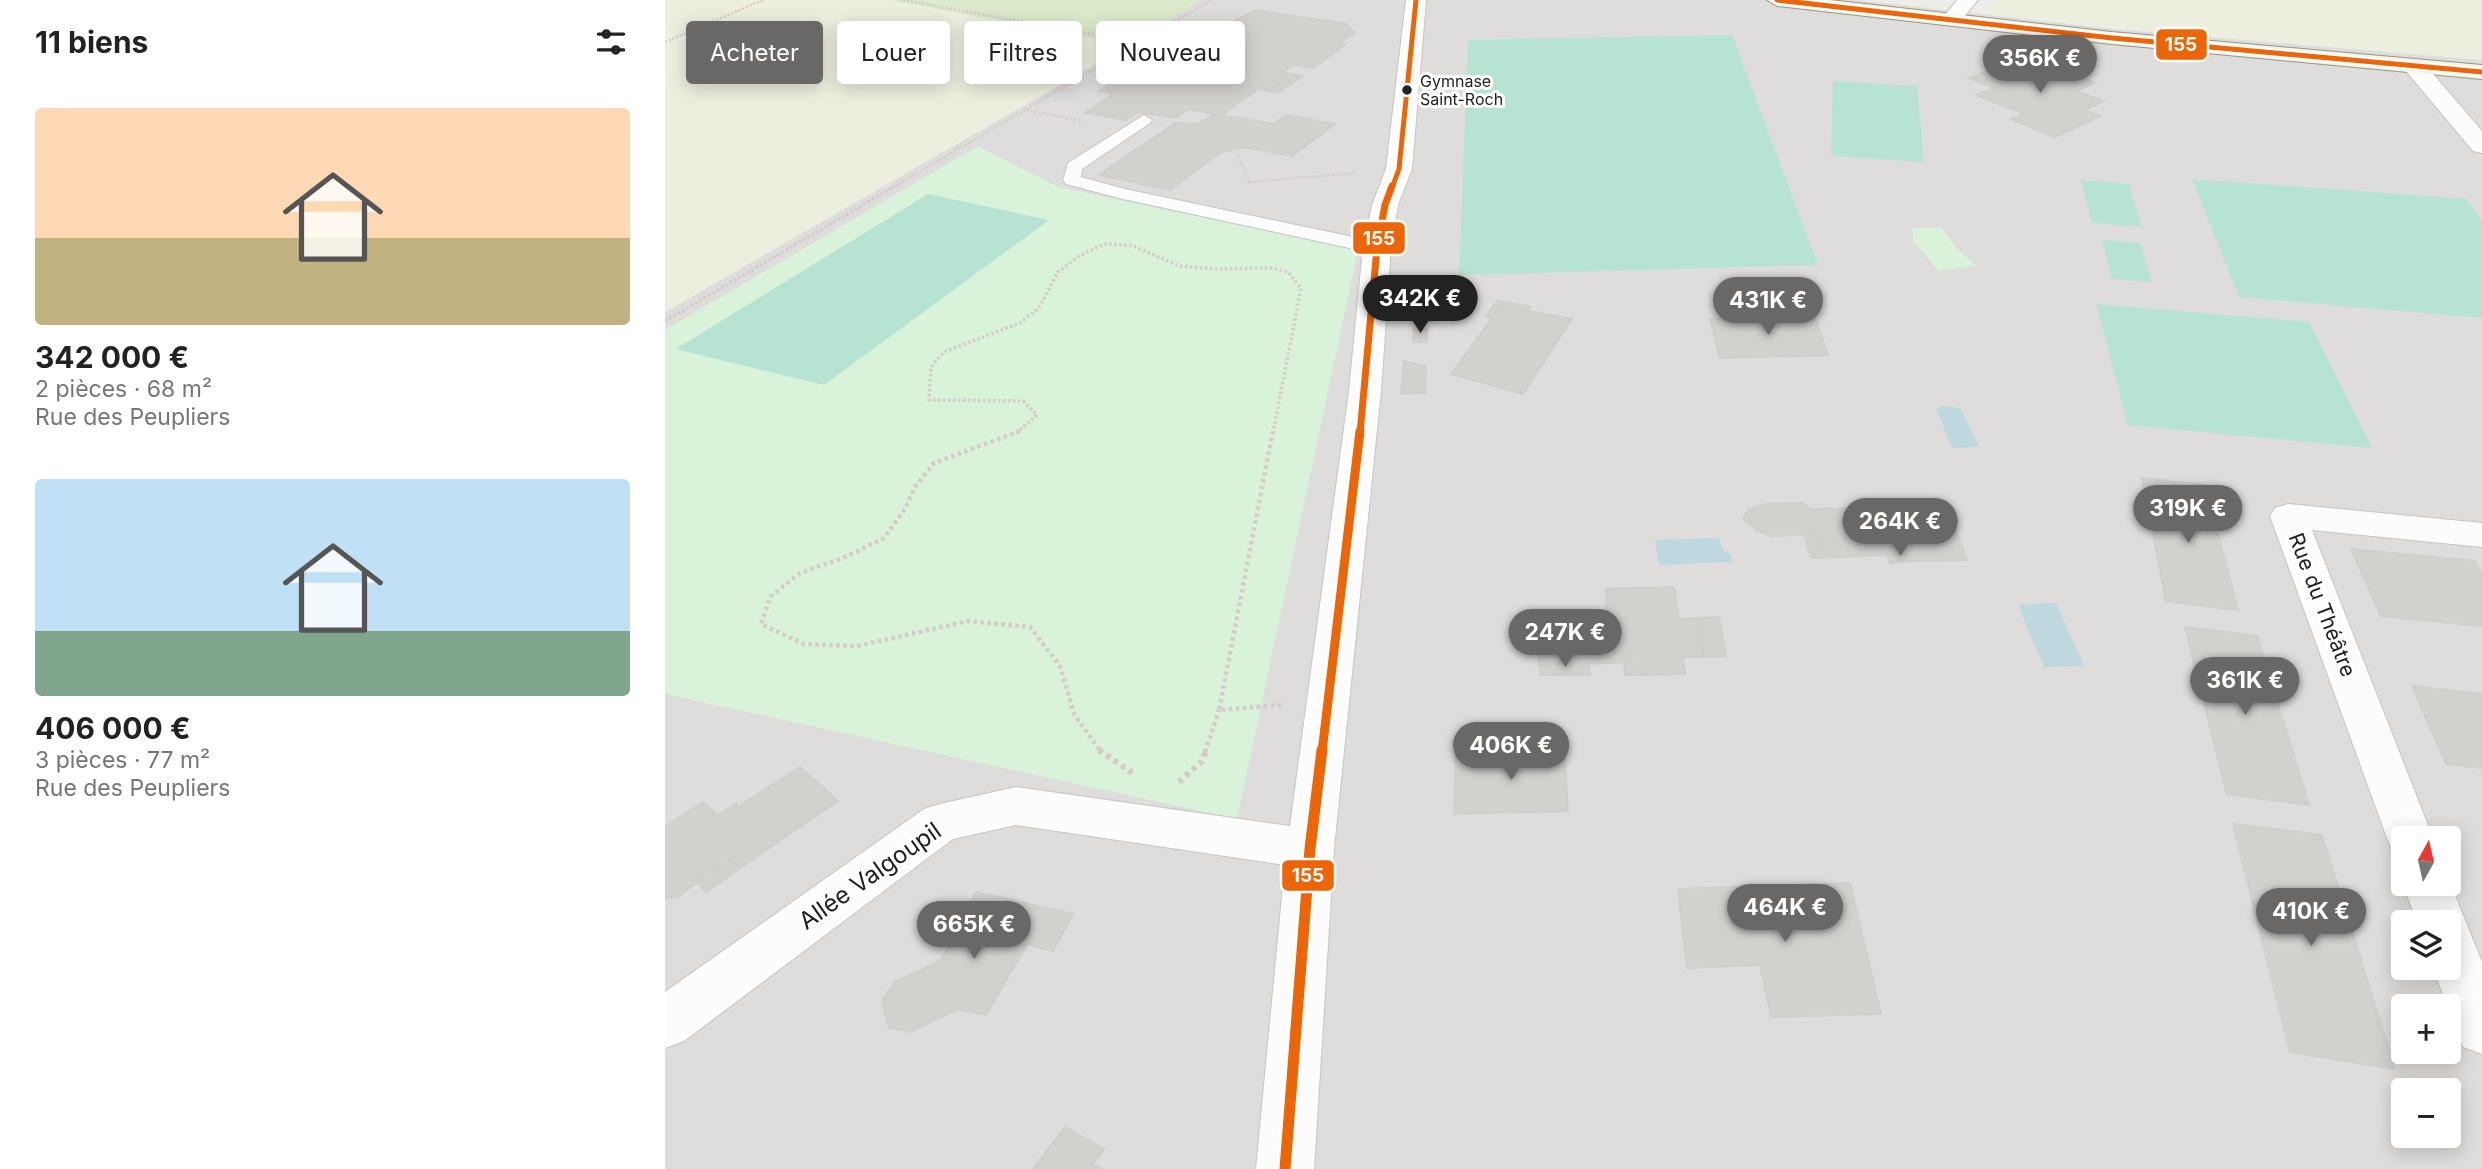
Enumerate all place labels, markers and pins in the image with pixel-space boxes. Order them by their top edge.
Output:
pin: 356K € [1983,36,2097,95]
place label: Gymnase Saint-Roch [1420,71,1503,109]
marker: Gymnase Saint-Roch [1400,83,1414,97]
pin: 342K € [1363,276,1477,335]
pin: 431K € [1711,278,1825,337]
pin: 319K € [2131,486,2245,545]
pin: 264K € [1843,498,1957,558]
pin: 247K € [1508,610,1622,669]
pin: 361K € [2188,658,2302,717]
pin: 406K € [1454,722,1568,782]
pin: 464K € [1728,884,1842,944]
pin: 410K € [2254,888,2368,948]
pin: 665K € [917,902,1031,961]

